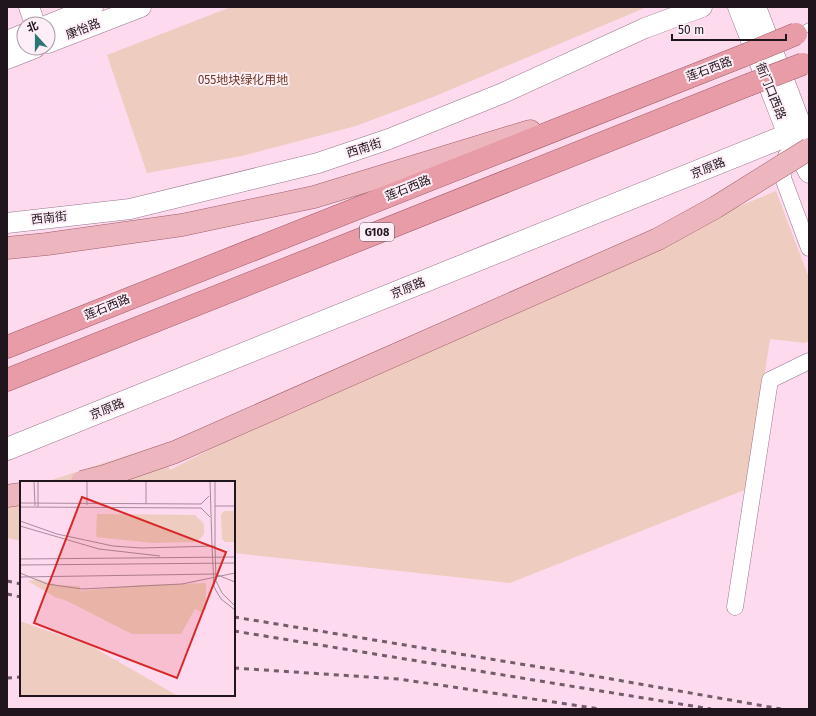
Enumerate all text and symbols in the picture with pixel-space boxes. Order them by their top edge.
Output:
north arrow [16,16,56,56]
street label: 康怡路 [64,16,102,42]
scale bar [672,16,786,42]
text: 北 [25,19,40,35]
text: 50 m [678,23,704,37]
street label: 莲石西路 [684,54,734,84]
street label: 衙门口西路 [753,61,789,121]
park label: 055地块绿化用地 [198,73,288,87]
street label: 西南街 [345,136,383,160]
street label: 京原路 [689,155,727,181]
street label: 莲石西路 [383,173,433,203]
street label: 西南街 [30,209,68,227]
road number: G108 [360,223,394,241]
street label: 京原路 [389,275,427,301]
street label: 莲石西路 [82,292,132,322]
street label: 京原路 [88,396,126,422]
inset map [20,481,235,696]

